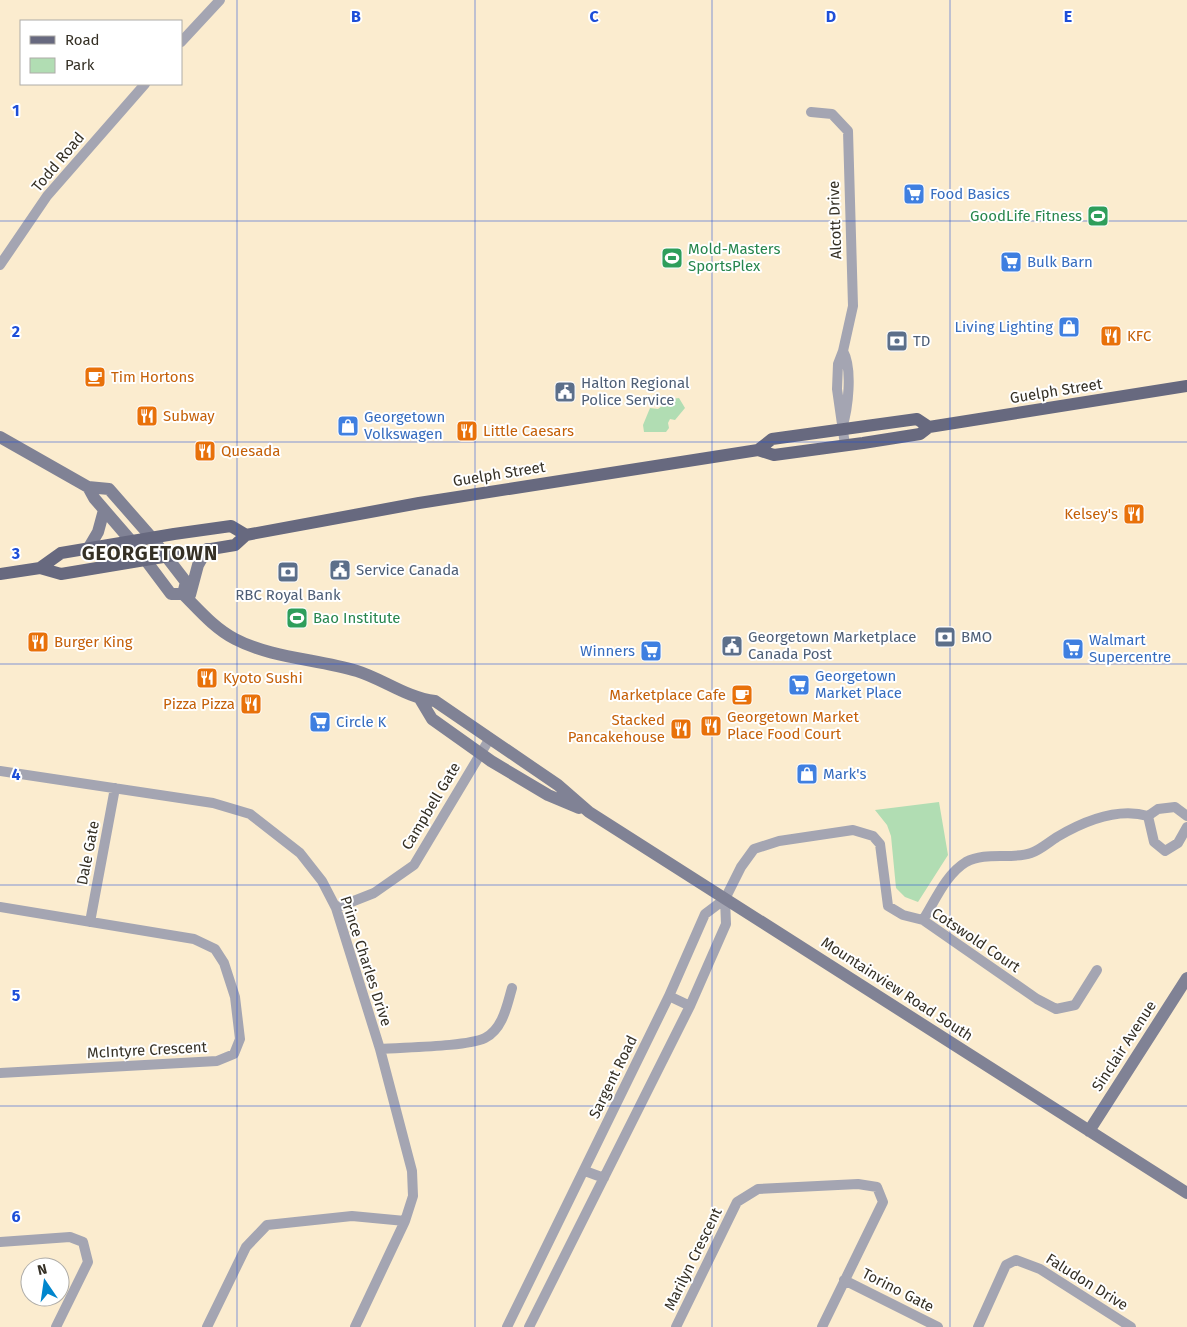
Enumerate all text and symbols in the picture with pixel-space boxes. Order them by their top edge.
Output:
text: B [351,7,361,26]
text: C [589,7,599,26]
text: D [826,7,836,26]
text: E [1064,7,1072,26]
legend [20,20,182,85]
text: Road [65,31,100,49]
text: Park [65,56,95,74]
text: 1 [12,101,20,120]
street label: Todd Road [28,129,88,195]
street label: Alcott Drive [825,180,845,260]
supermarket icon: Food Basics [902,182,926,206]
place label: Food Basics [930,185,1010,203]
sports icon: GoodLife Fitness [1086,204,1110,228]
place label: GoodLife Fitness [970,207,1082,225]
place label: Mold-Masters SportsPlex [688,240,780,275]
sports icon: Mold-Masters SportsPlex [660,246,684,270]
supermarket icon: Bulk Barn [999,250,1023,274]
place label: Bulk Barn [1027,253,1093,271]
shop icon: Living Lighting [1057,315,1081,339]
place label: Living Lighting [955,318,1053,336]
text: 2 [12,322,20,341]
restaurant icon: KFC [1099,324,1123,348]
place label: KFC [1127,327,1152,345]
bank icon: TD [885,329,909,353]
place label: TD [913,332,930,350]
cafe icon: Tim Hortons [83,365,107,389]
place label: Tim Hortons [111,368,194,386]
place label: Halton Regional Police Service [581,374,690,409]
street label: Guelph Street [1009,375,1104,407]
public building icon: Halton Regional Police Service [553,380,577,404]
restaurant icon: Subway [135,404,159,428]
place label: Subway [163,407,215,425]
place label: Georgetown Volkswagen [364,408,445,443]
shop icon: Georgetown Volkswagen [336,414,360,438]
restaurant icon: Little Caesars [455,419,479,443]
place label: Little Caesars [483,422,574,440]
restaurant icon: Quesada [193,439,217,463]
place label: Quesada [221,442,280,460]
street label: Guelph Street [452,458,547,490]
restaurant icon: Kelsey's [1122,502,1146,526]
place label: Kelsey's [1064,505,1118,523]
district label: GEORGETOWN [82,541,218,565]
text: 3 [11,544,20,563]
public building icon: Service Canada [328,558,352,582]
bank icon: RBC Royal Bank [276,560,300,584]
place label: Service Canada [356,561,459,579]
place label: RBC Royal Bank [235,586,341,604]
sports icon: Bao Institute [285,606,309,630]
place label: Bao Institute [313,609,400,627]
bank icon: BMO [933,625,957,649]
place label: Georgetown Marketplace Canada Post [748,628,916,663]
place label: BMO [961,628,992,646]
restaurant icon: Burger King [26,630,50,654]
place label: Walmart Supercentre [1089,631,1171,666]
place label: Burger King [54,633,133,651]
public building icon: Georgetown Marketplace Canada Post [720,634,744,658]
supermarket icon: Walmart Supercentre [1061,637,1085,661]
supermarket icon: Winners [639,639,663,663]
place label: Winners [580,642,635,660]
restaurant icon: Kyoto Sushi [195,666,219,690]
place label: Georgetown Market Place [815,667,902,702]
place label: Kyoto Sushi [223,669,303,687]
supermarket icon: Georgetown Market Place [787,673,811,697]
cafe icon: Marketplace Cafe [730,683,754,707]
place label: Marketplace Cafe [609,686,726,704]
restaurant icon: Pizza Pizza [239,692,263,716]
place label: Pizza Pizza [163,695,235,713]
place label: Georgetown Market Place Food Court [727,708,860,743]
supermarket icon: Circle K [308,710,332,734]
place label: Stacked Pancakehouse [568,711,665,746]
place label: Circle K [336,713,387,731]
restaurant icon: Georgetown Market Place Food Court [699,714,723,738]
restaurant icon: Stacked Pancakehouse [669,717,693,741]
street label: Campbell Gate [398,759,464,853]
shop icon: Mark's [795,762,819,786]
text: 4 [11,765,21,784]
place label: Mark's [823,765,866,783]
street label: Dale Gate [73,819,103,887]
street label: Prince Charles Drive [336,894,396,1028]
street label: Cotswold Court [928,904,1024,977]
street label: Mountainview Road South [818,933,976,1045]
text: 5 [12,986,21,1005]
street label: Sinclair Avenue [1088,997,1160,1095]
street label: Sargent Road [585,1032,641,1122]
street label: McIntyre Crescent [87,1038,208,1062]
street label: Marilyn Crescent [660,1204,726,1313]
text: 6 [11,1207,21,1226]
street label: Faludon Drive [1043,1250,1131,1314]
north arrow [20,1257,70,1307]
text: N [36,1260,49,1279]
street label: Torino Gate [859,1264,937,1316]

